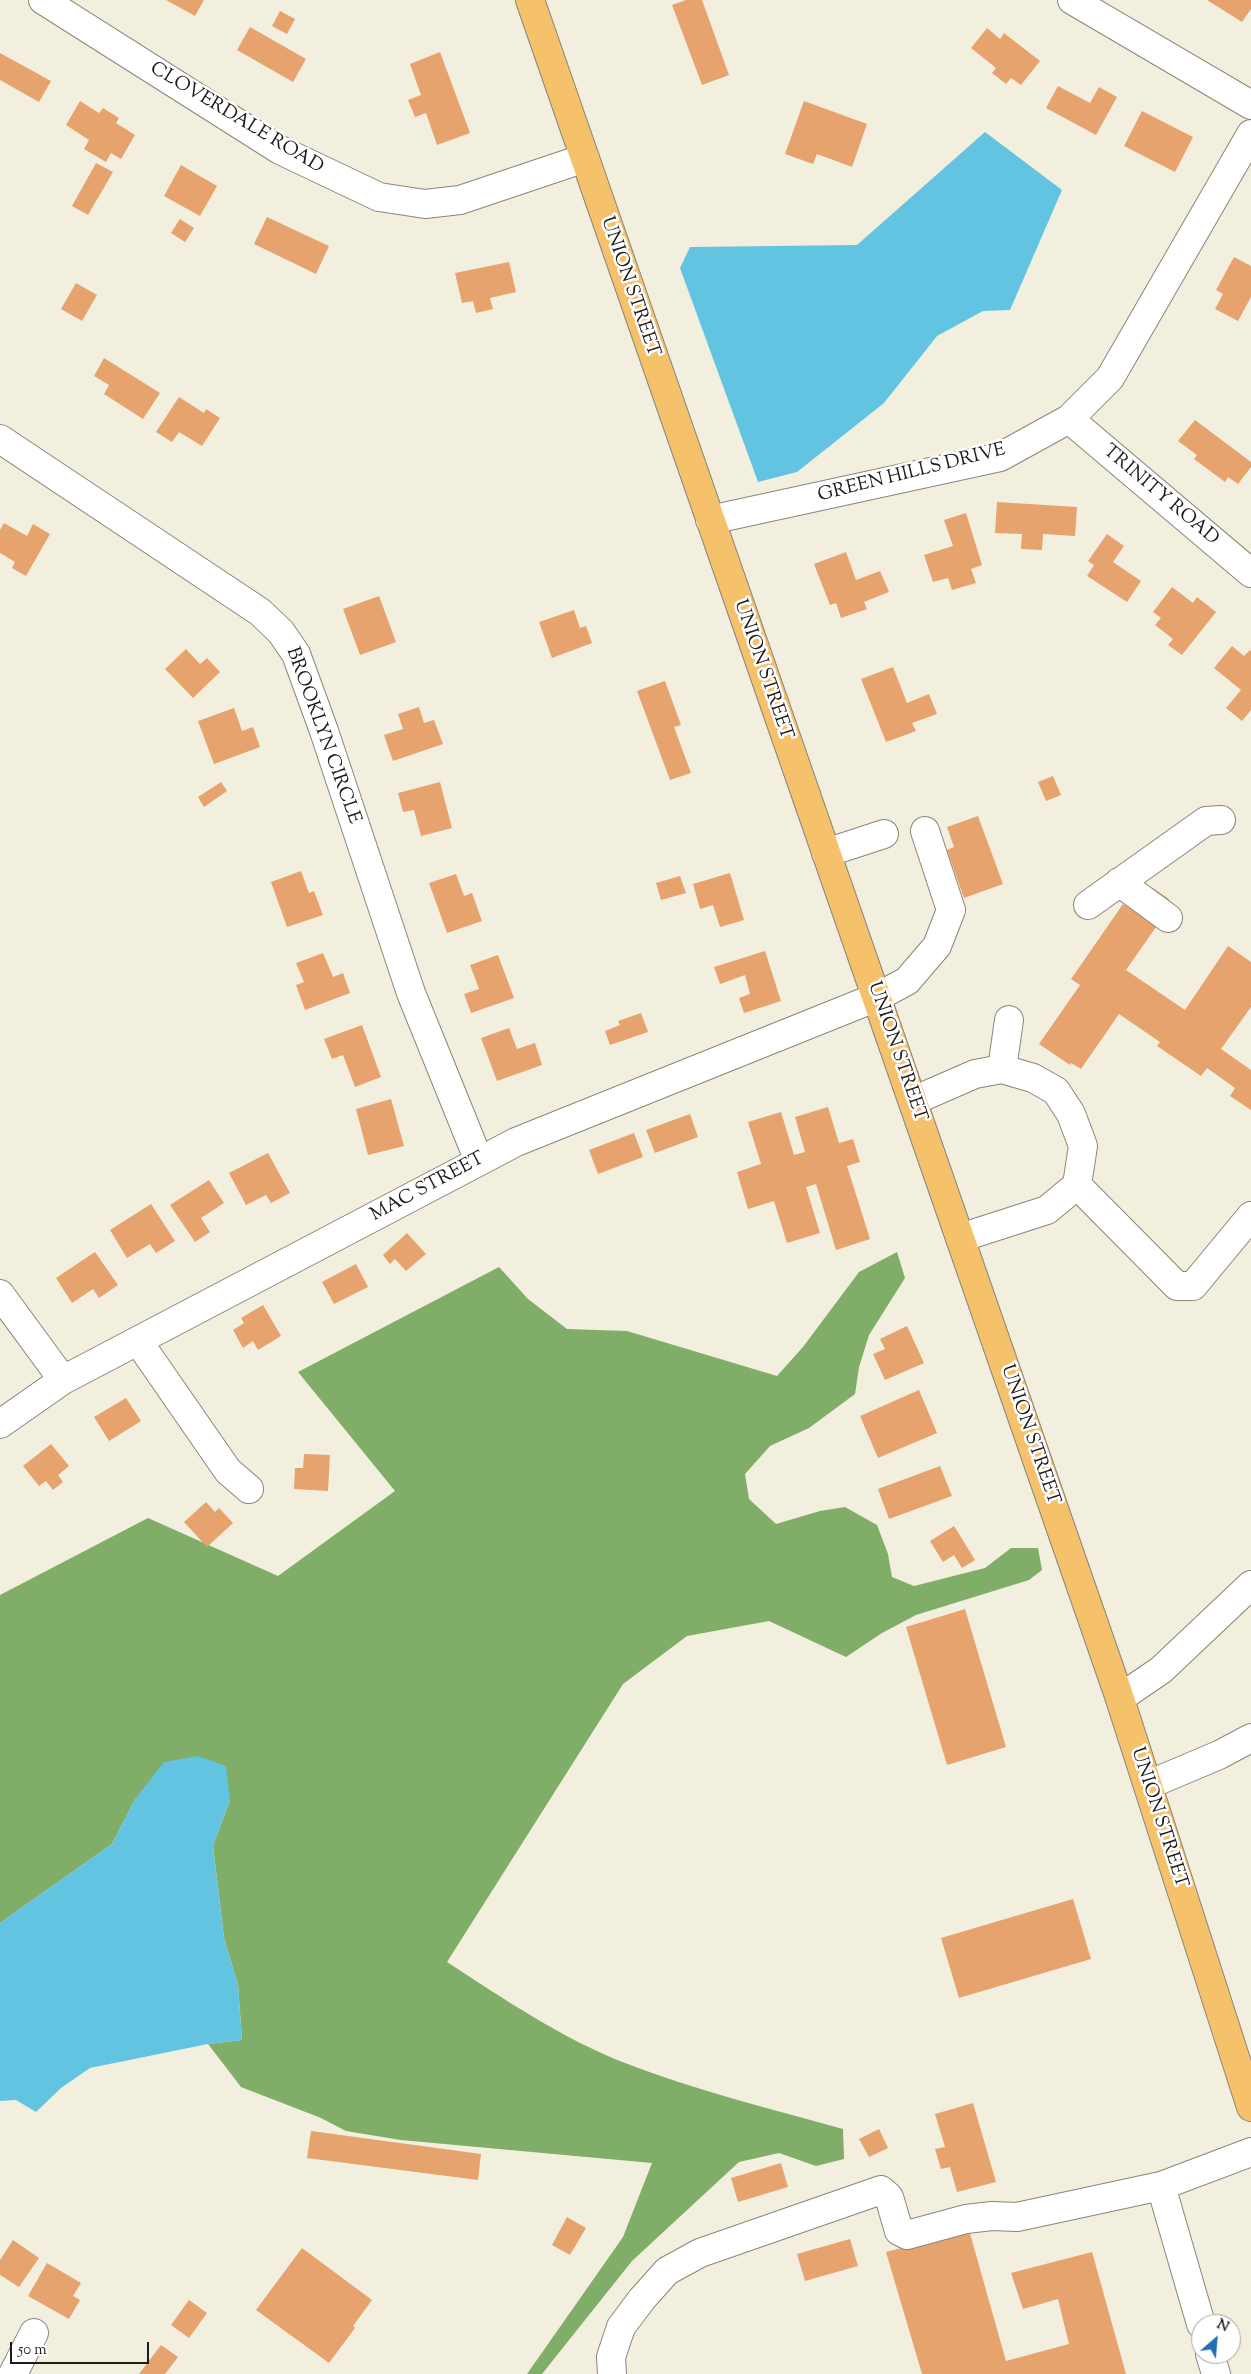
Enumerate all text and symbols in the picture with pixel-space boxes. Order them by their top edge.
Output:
street label: CLOVERDALE ROAD [145,58,327,180]
street label: UNION STREET [594,214,664,360]
street label: GREEN HILLS DRIVE [816,440,1008,508]
street label: TRINITY ROAD [1097,441,1223,551]
street label: UNION STREET [727,597,797,743]
street label: BROOKLYN CIRCLE [279,645,365,827]
street label: UNION STREET [861,979,931,1125]
street label: MAC STREET [367,1148,489,1228]
street label: UNION STREET [994,1362,1064,1508]
street label: UNION STREET [1125,1745,1191,1891]
north arrow [1191,2314,1241,2364]
text: N [1213,2315,1232,2338]
scale bar [12,2332,151,2364]
text: 50 m [18,2340,47,2361]

